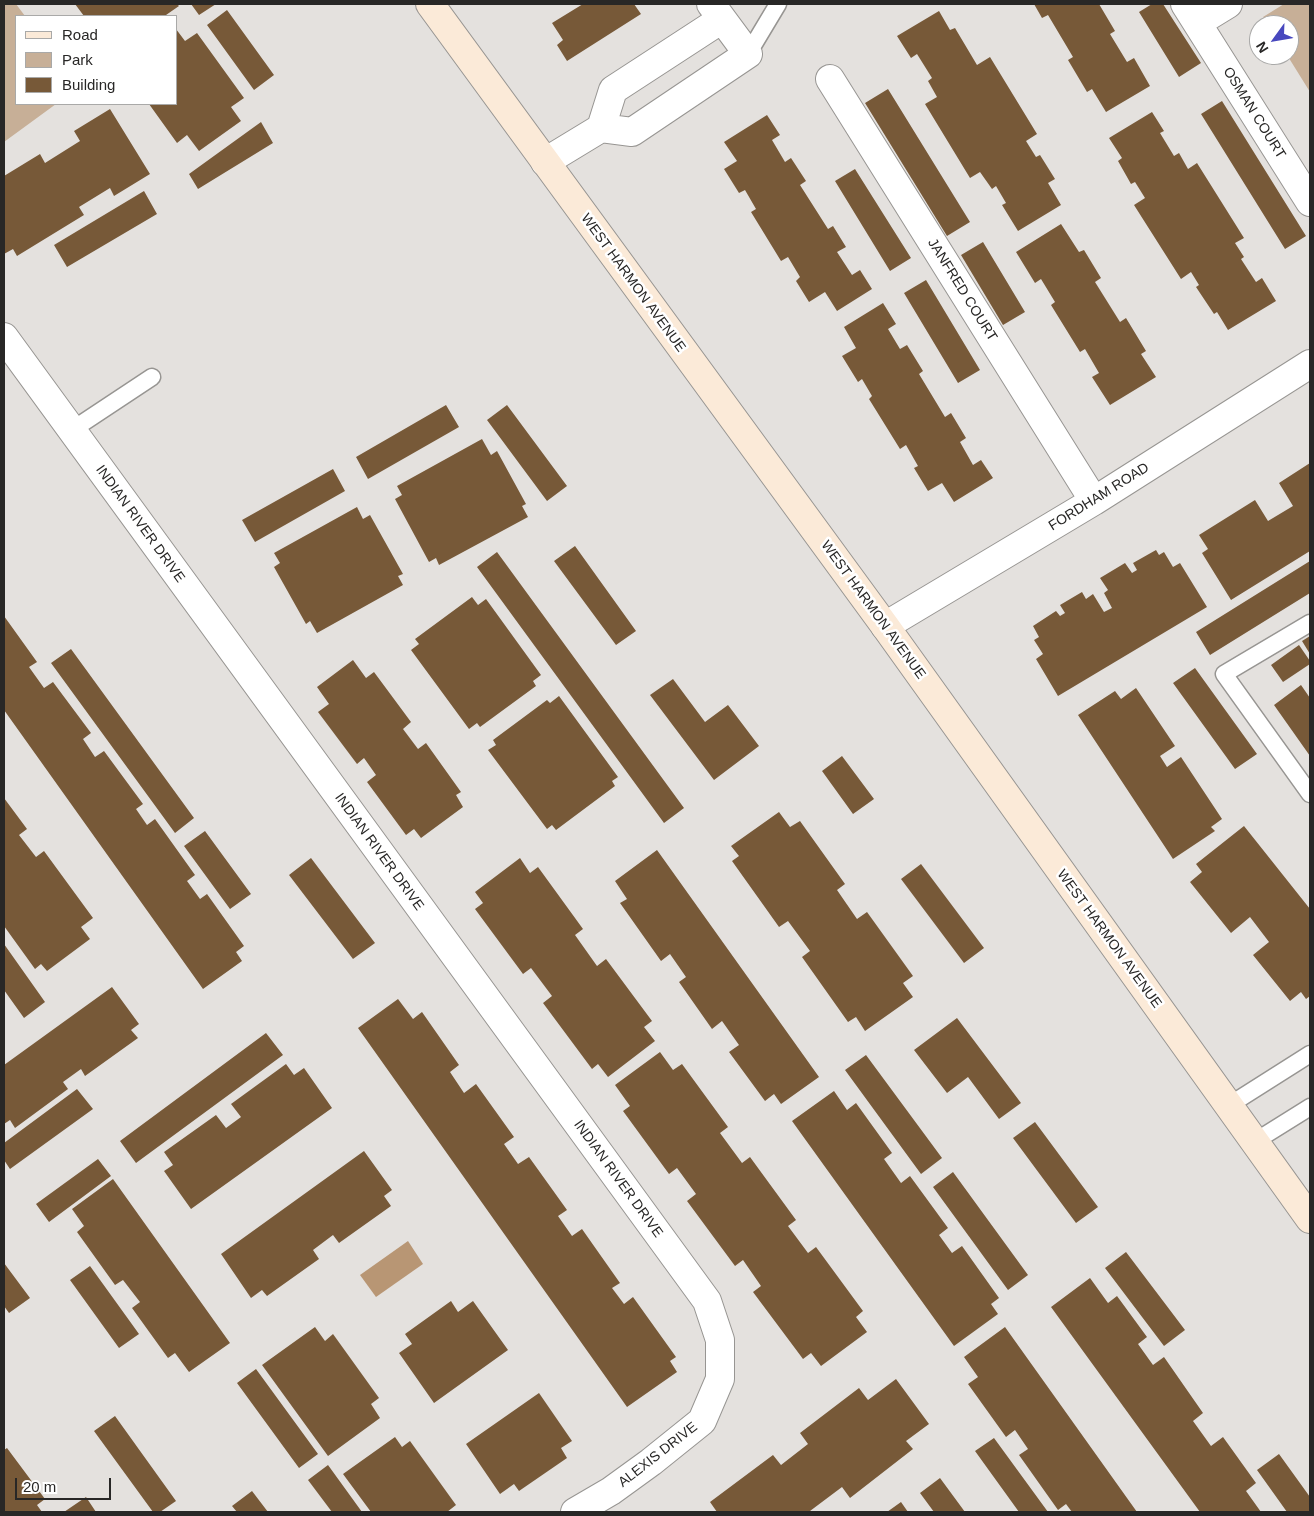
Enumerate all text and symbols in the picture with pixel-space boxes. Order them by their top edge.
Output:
legend [15,15,178,105]
north arrow [1249,15,1299,65]
text: Road [62,26,98,43]
text: N [1253,39,1272,56]
text: Park [62,51,93,68]
street label: OSMAN COURT [1219,64,1289,162]
text: Building [62,76,115,93]
street label: WEST HARMON AVENUE [577,211,689,355]
street label: JANFRED COURT [924,236,1000,344]
street label: FORDHAM ROAD [1046,459,1152,535]
street label: INDIAN RIVER DRIVE [92,462,188,586]
street label: WEST HARMON AVENUE [817,538,929,682]
street label: INDIAN RIVER DRIVE [331,790,427,914]
street label: WEST HARMON AVENUE [1053,867,1165,1011]
street label: INDIAN RIVER DRIVE [570,1117,666,1241]
street label: ALEXIS DRIVE [615,1419,701,1491]
scale bar [18,1468,114,1500]
text: 20 m [23,1478,56,1495]

